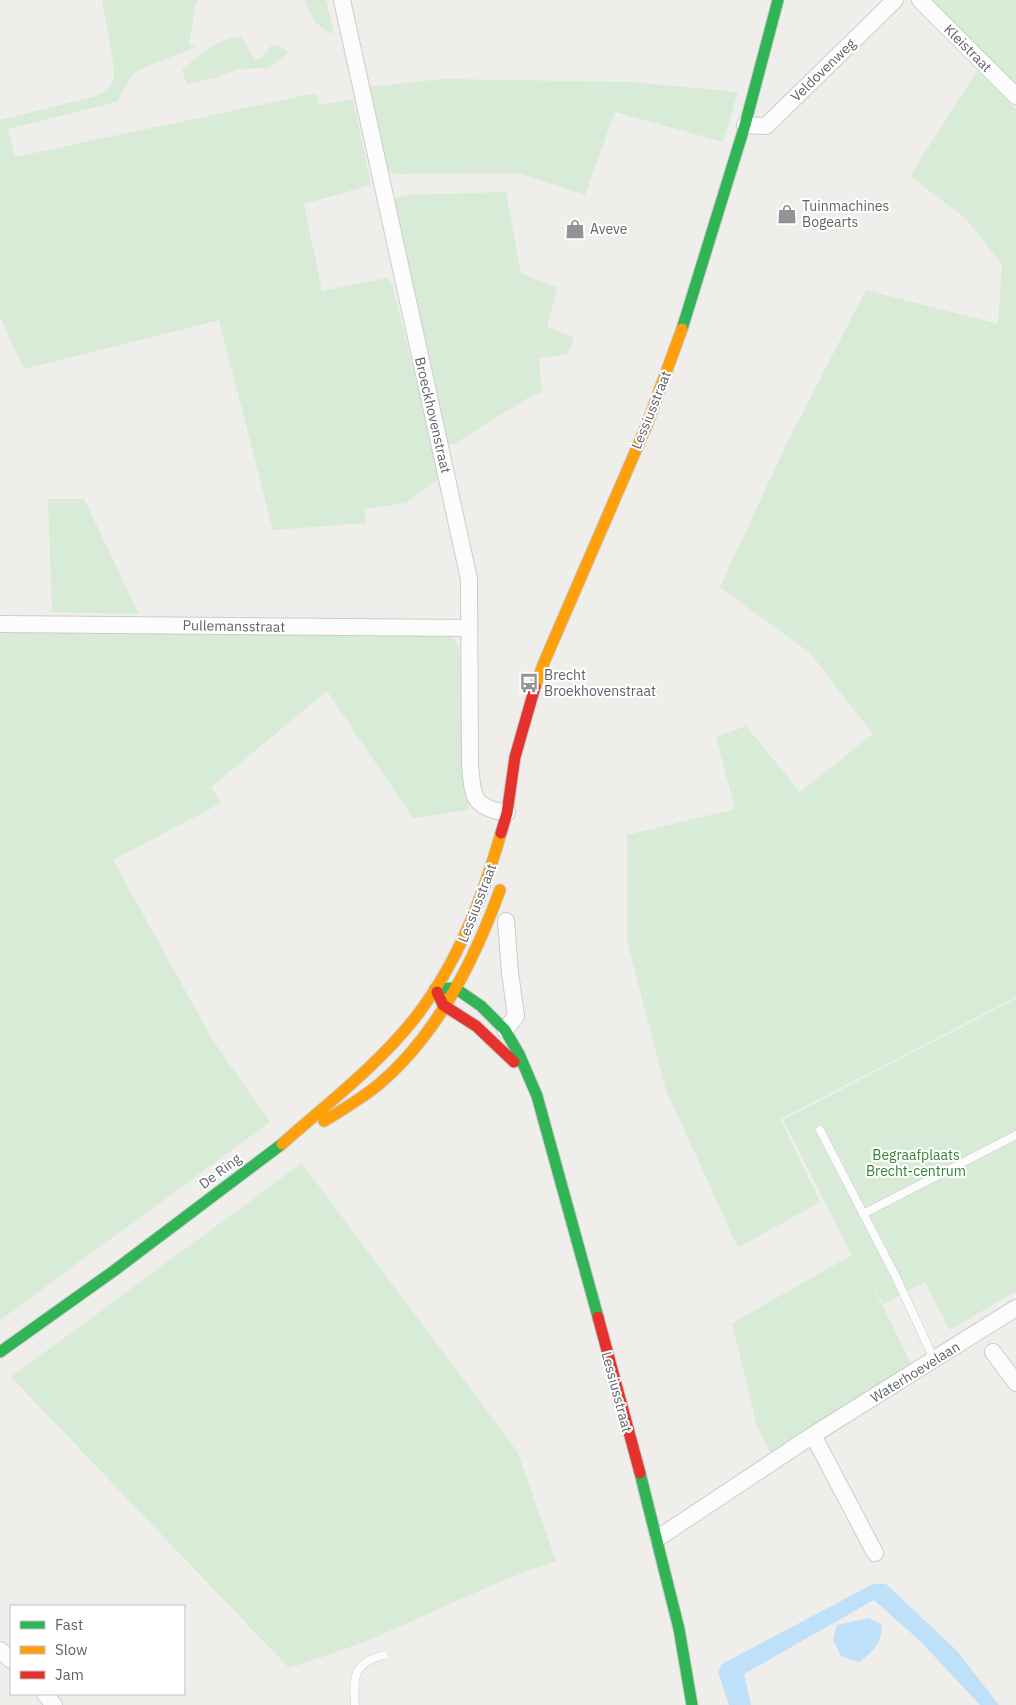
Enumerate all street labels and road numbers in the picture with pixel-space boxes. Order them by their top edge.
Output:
street label: Kleistraat [940,20,996,76]
street label: Veldovenweg [787,34,860,105]
street label: Broeckhovenstraat [411,355,455,475]
street label: Lessiusstraat [627,368,675,452]
street label: Pullemansstraat [183,616,286,636]
street label: Lessiusstraat [454,861,500,945]
street label: De Ring [195,1149,245,1193]
street label: Waterhoevelaan [867,1337,963,1407]
street label: Lessiusstraat [598,1350,636,1434]

